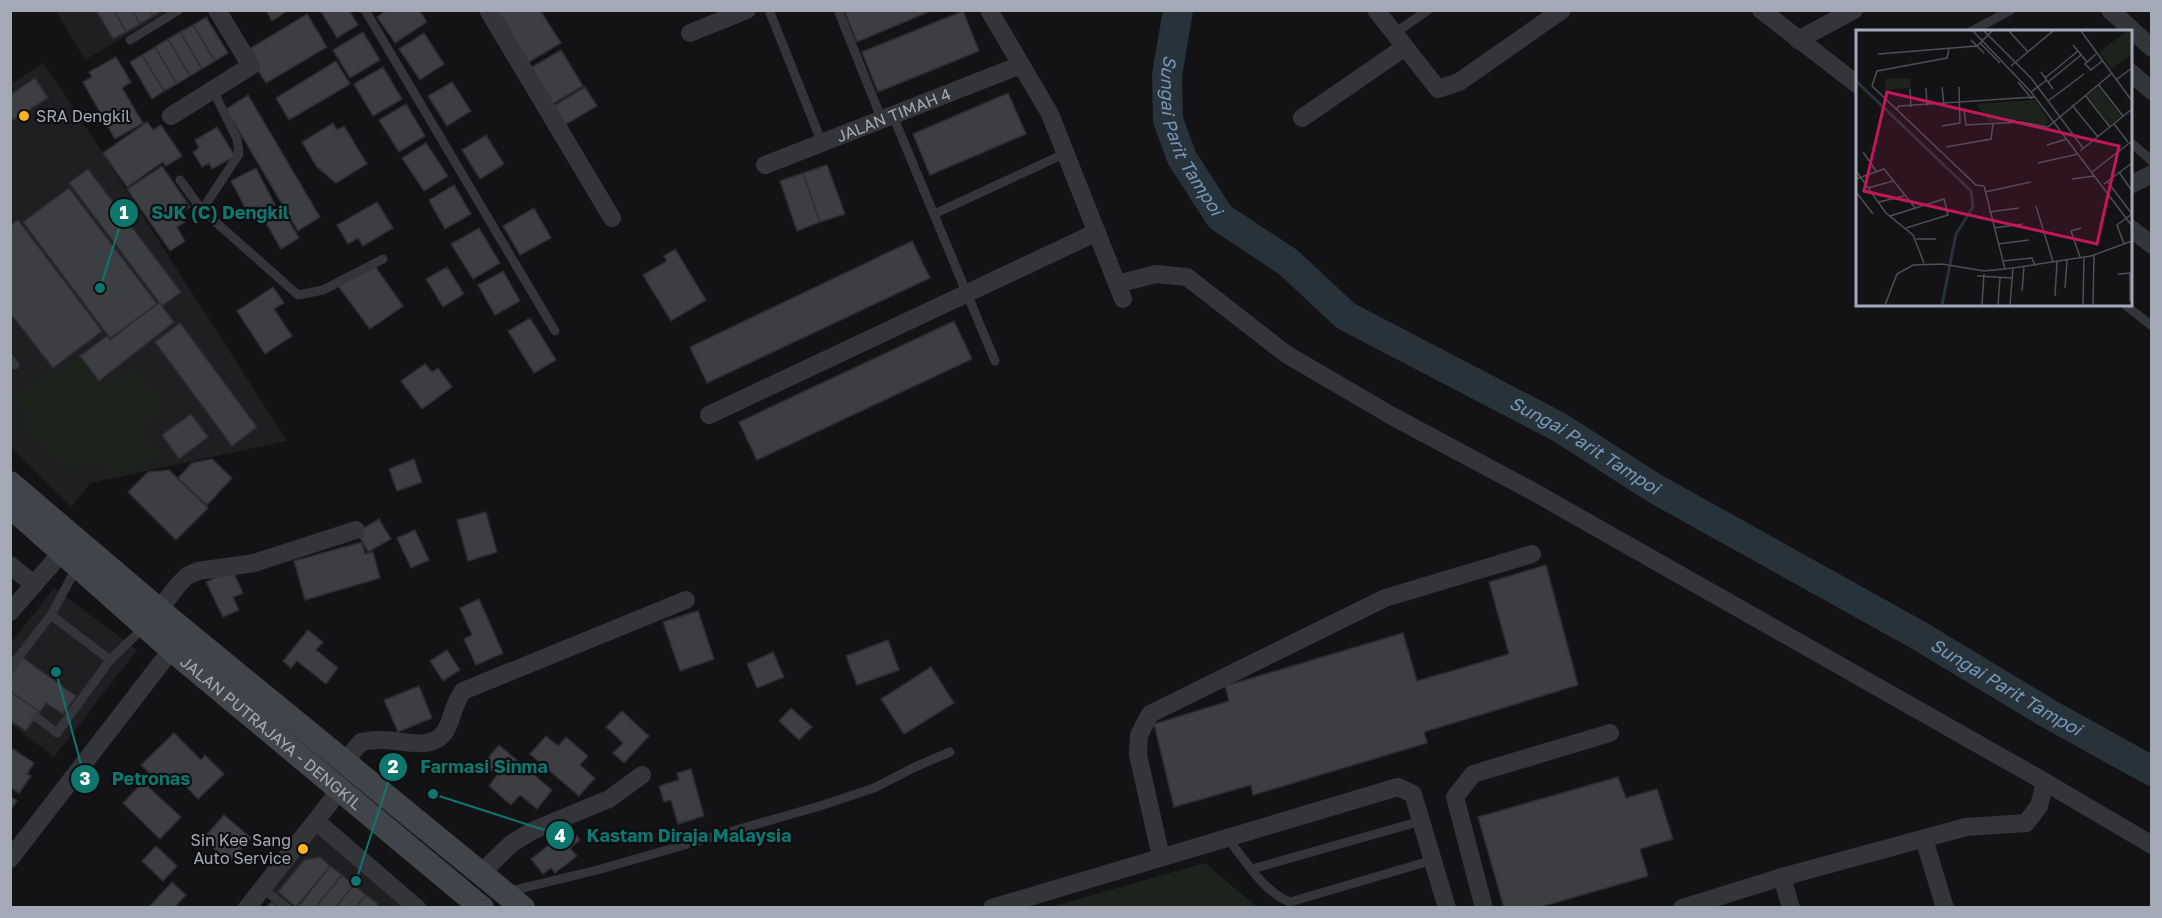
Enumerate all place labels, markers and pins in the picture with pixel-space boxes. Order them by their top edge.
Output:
place label: SRA Dengkil [36,106,130,126]
marker: SRA Dengkil [17,109,31,123]
callout: SJK (C) Dengkil [109,195,301,231]
callout: Farmasi Sinma [378,749,560,785]
callout: Petronas [70,761,203,797]
callout: Kastam Diraja Malaysia [545,817,804,853]
place label: Sin Kee Sang Auto Service [190,830,291,868]
marker: Sin Kee Sang Auto Service [296,842,310,856]

